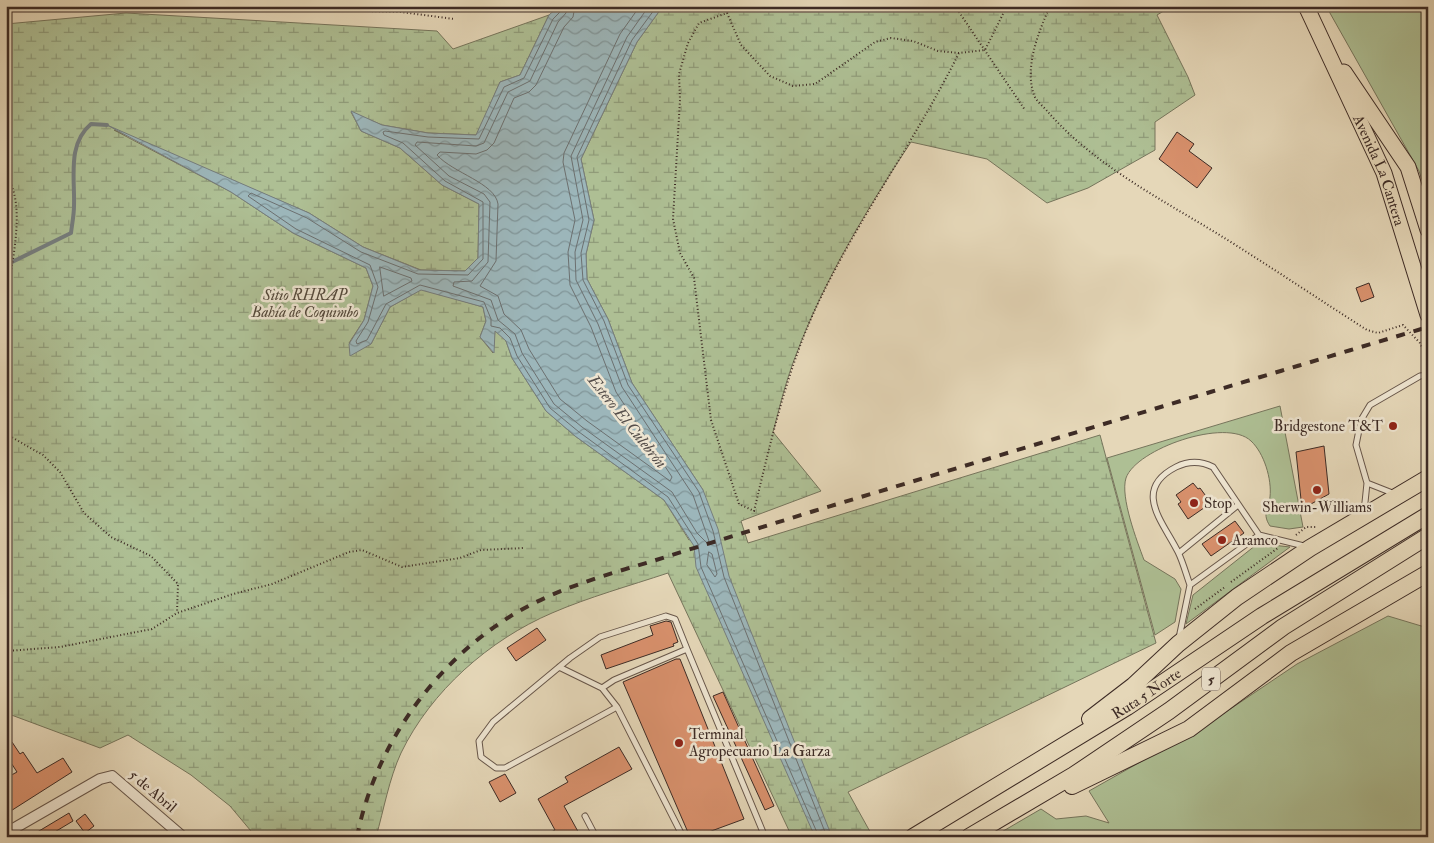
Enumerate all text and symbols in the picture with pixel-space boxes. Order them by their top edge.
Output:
street label: Avenida La Cantera [1348,111,1409,229]
park label: Sitio RHRAP Bahía de Coquimbo [250,286,359,322]
water label: Estero El Culebrón [583,370,671,472]
place label: Bridgestone T&T [1274,417,1383,436]
marker: Bridgestone T&T [1387,420,1399,432]
marker: Sherwin-Williams [1311,484,1323,496]
place label: Stop [1204,494,1232,514]
marker: Stop [1188,497,1200,509]
place label: Sherwin-Williams [1262,498,1372,517]
place label: Aramco [1231,531,1278,550]
marker: Aramco [1216,534,1228,546]
street label: Ruta 5 Norte [1109,664,1185,724]
road number: 5 [1202,668,1220,691]
place label: Terminal Agropecuario La Garza [688,725,831,762]
marker: Terminal Agropecuario La Garza [673,737,685,749]
street label: 5 de Abril [125,766,181,817]

